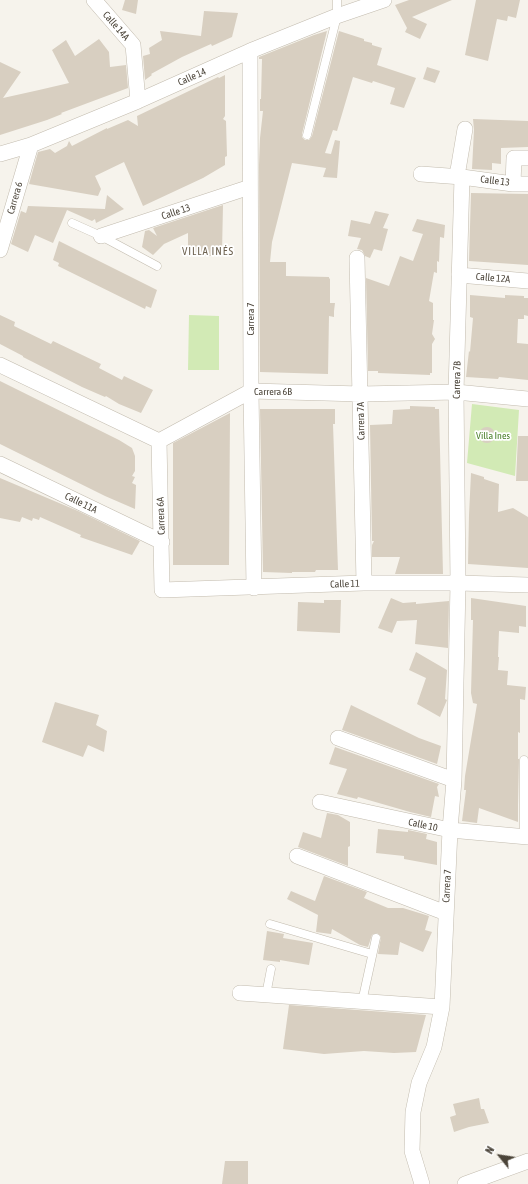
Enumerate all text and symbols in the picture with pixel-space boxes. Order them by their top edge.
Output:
street label: Calle 14A [100,9,132,43]
street label: Calle 14 [176,65,208,89]
street label: Calle 13 [480,173,510,189]
street label: Carrera 6 [5,180,25,216]
street label: Calle 13 [160,202,192,222]
district label: VILLA INÉS [182,245,234,259]
street label: Calle 12A [475,271,511,285]
street label: Carrera 7 [245,302,257,336]
street label: Carrera 7B [451,361,463,399]
street label: Carrera 6B [254,386,292,398]
street label: Carrera 7A [355,402,367,440]
park label: Villa Ines [476,430,510,442]
street label: Calle 11A [63,490,99,516]
street label: Carrera 6A [154,497,168,535]
street label: Calle 11 [330,577,360,591]
street label: Calle 10 [407,816,439,834]
street label: Carrera 7 [440,869,454,903]
north arrow [480,1136,520,1176]
text: N [483,1144,496,1156]

